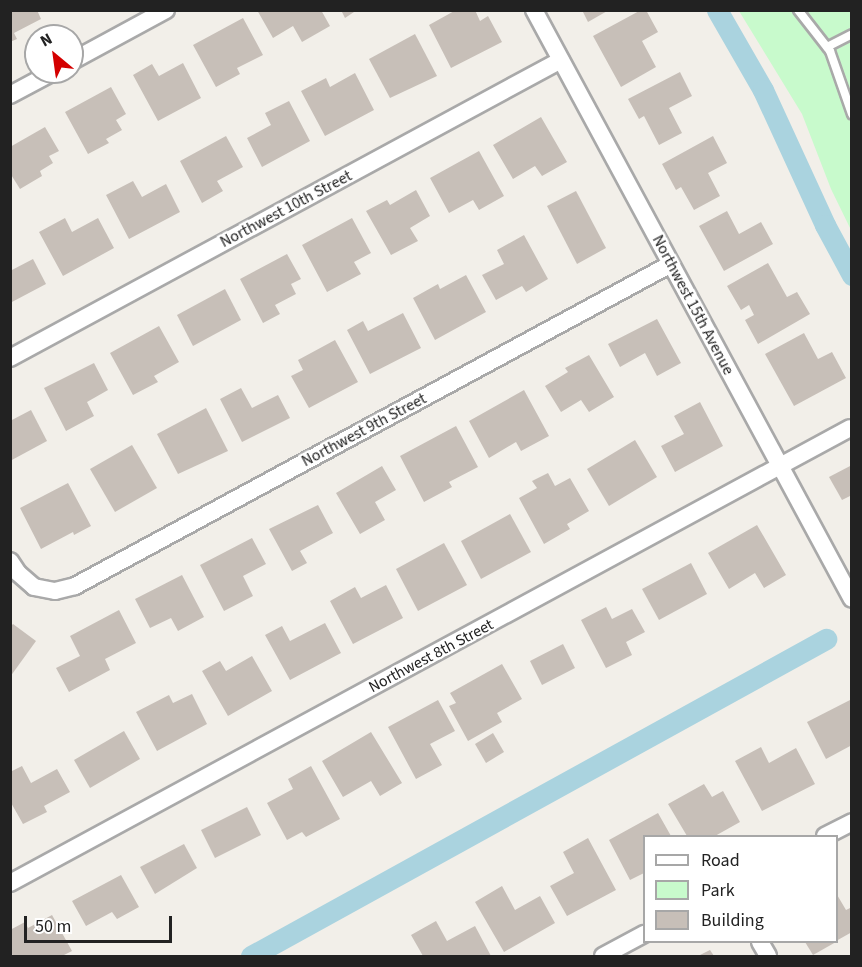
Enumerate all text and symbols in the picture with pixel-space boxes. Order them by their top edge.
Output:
north arrow [24,24,84,84]
text: N [36,28,56,52]
street label: Northwest 10th Street [217,166,355,252]
street label: Northwest 15th Avenue [648,232,738,378]
street label: Northwest 9th Street [298,389,430,471]
street label: Northwest 8th Street [365,615,497,697]
legend [643,835,838,943]
text: Road [701,848,740,873]
text: Park [701,878,735,903]
scale bar [27,904,176,942]
text: Building [701,908,764,933]
text: 50 m [35,914,71,939]

